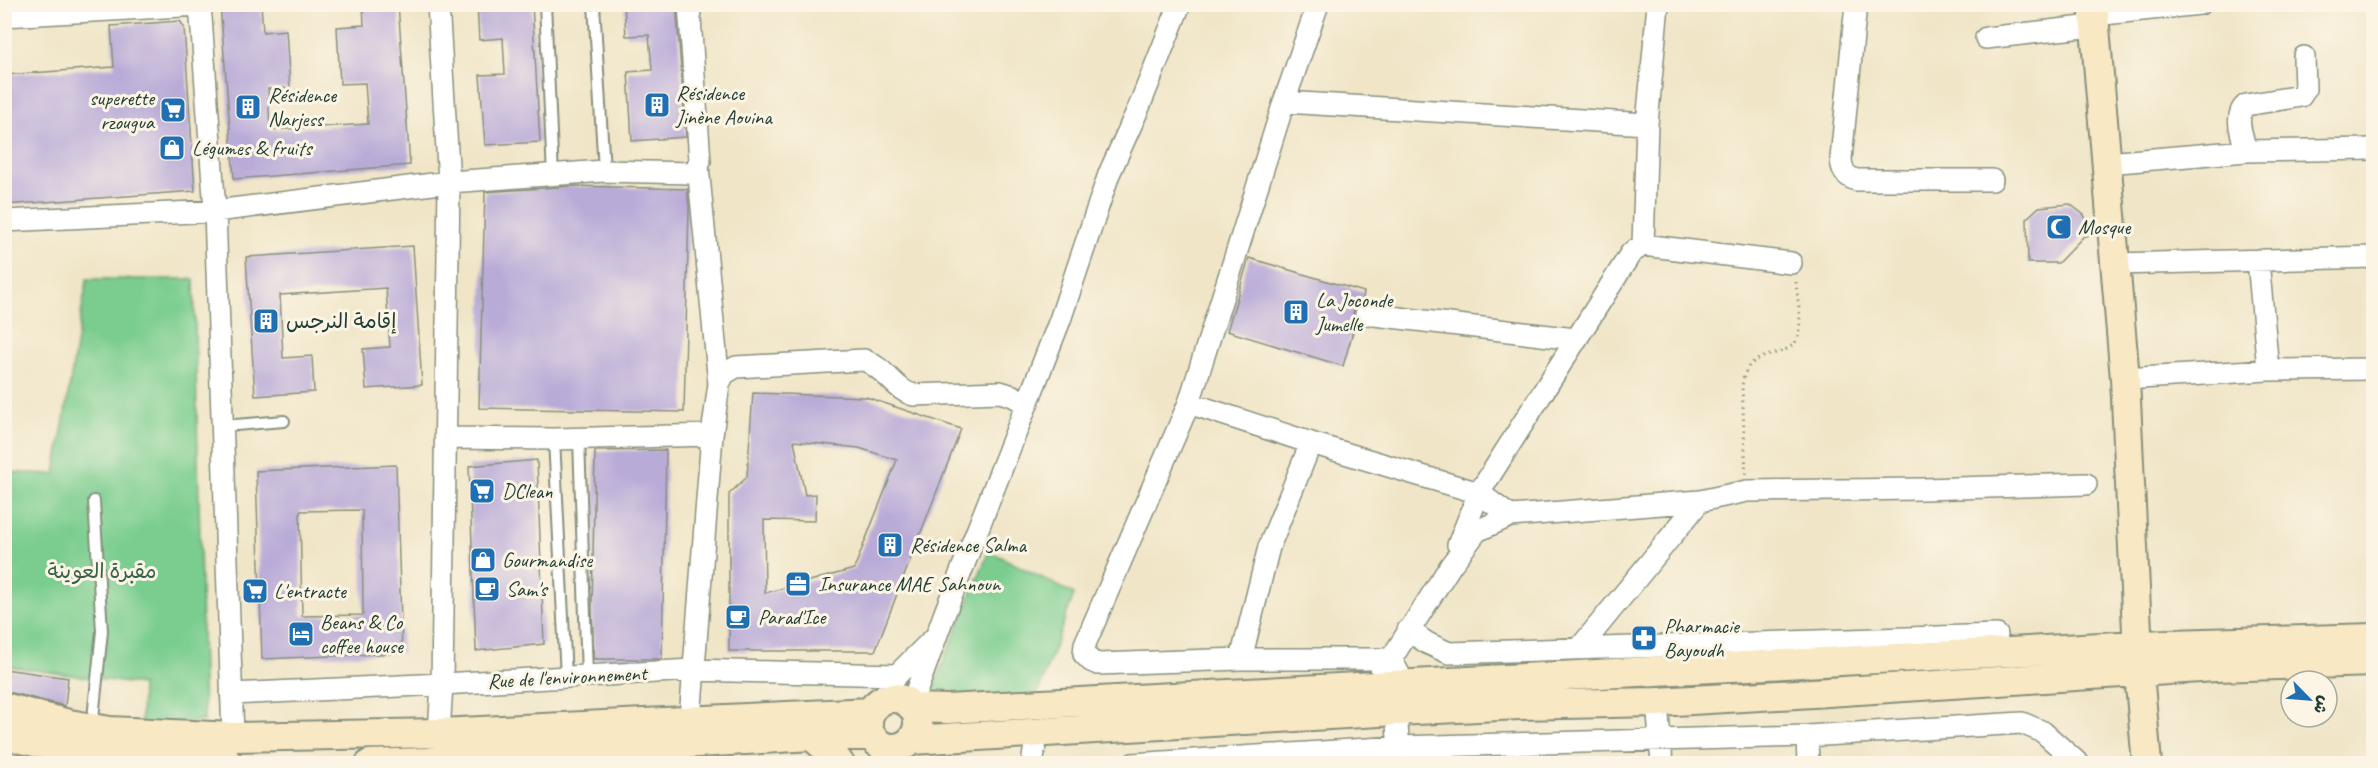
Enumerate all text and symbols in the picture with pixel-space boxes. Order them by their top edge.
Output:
place label: Résidence Jinène Aouina [675,80,773,130]
place label: Résidence Narjess [268,82,337,132]
place label: superette rzougua [89,85,156,135]
building icon: Résidence Jinène Aouina [642,90,672,120]
building icon: Résidence Narjess [233,92,263,122]
supermarket icon: superette rzougua [158,95,188,125]
shop icon: Légumes & fruits [157,133,187,163]
place label: Légumes & fruits [192,135,313,161]
mosque icon: Mosque [2044,212,2074,242]
place label: Mosque [2078,214,2131,240]
place label: La Joconde Jumelle [1315,287,1395,337]
building icon: La Joconde Jumelle [1281,297,1311,327]
building icon: إقامة النرجس [251,306,281,336]
place label: إقامة النرجس [286,308,396,334]
supermarket icon: DClean [467,476,497,506]
place label: DClean [502,478,553,504]
building icon: Résidence Salma [875,530,905,560]
place label: Résidence Salma [910,532,1028,558]
shop icon: Gourmandise [468,545,498,575]
place label: Gourmandise [502,547,593,573]
park label: مقبرة العوينة [47,558,157,584]
office icon: Insurance MAE Sahnoun [783,569,813,599]
place label: Insurance MAE Sahnoun [818,571,1002,597]
cafe icon: Sam's [472,574,502,604]
supermarket icon: L'entracte [240,576,270,606]
place label: Sam's [506,576,548,602]
place label: L'entracte [274,578,347,604]
cafe icon: Parad'Ice [723,602,753,632]
place label: Parad'Ice [758,604,827,630]
place label: Beans & Co coffee house [320,609,404,659]
place label: Pharmacie Bayoudh [1664,613,1741,663]
hotel icon: Beans & Co coffee house [286,619,316,649]
pharmacy icon: Pharmacie Bayoudh [1629,623,1659,653]
street label: Rue de l'environnement [487,660,649,694]
north arrow [2279,669,2339,729]
text: ش [2309,693,2334,717]

